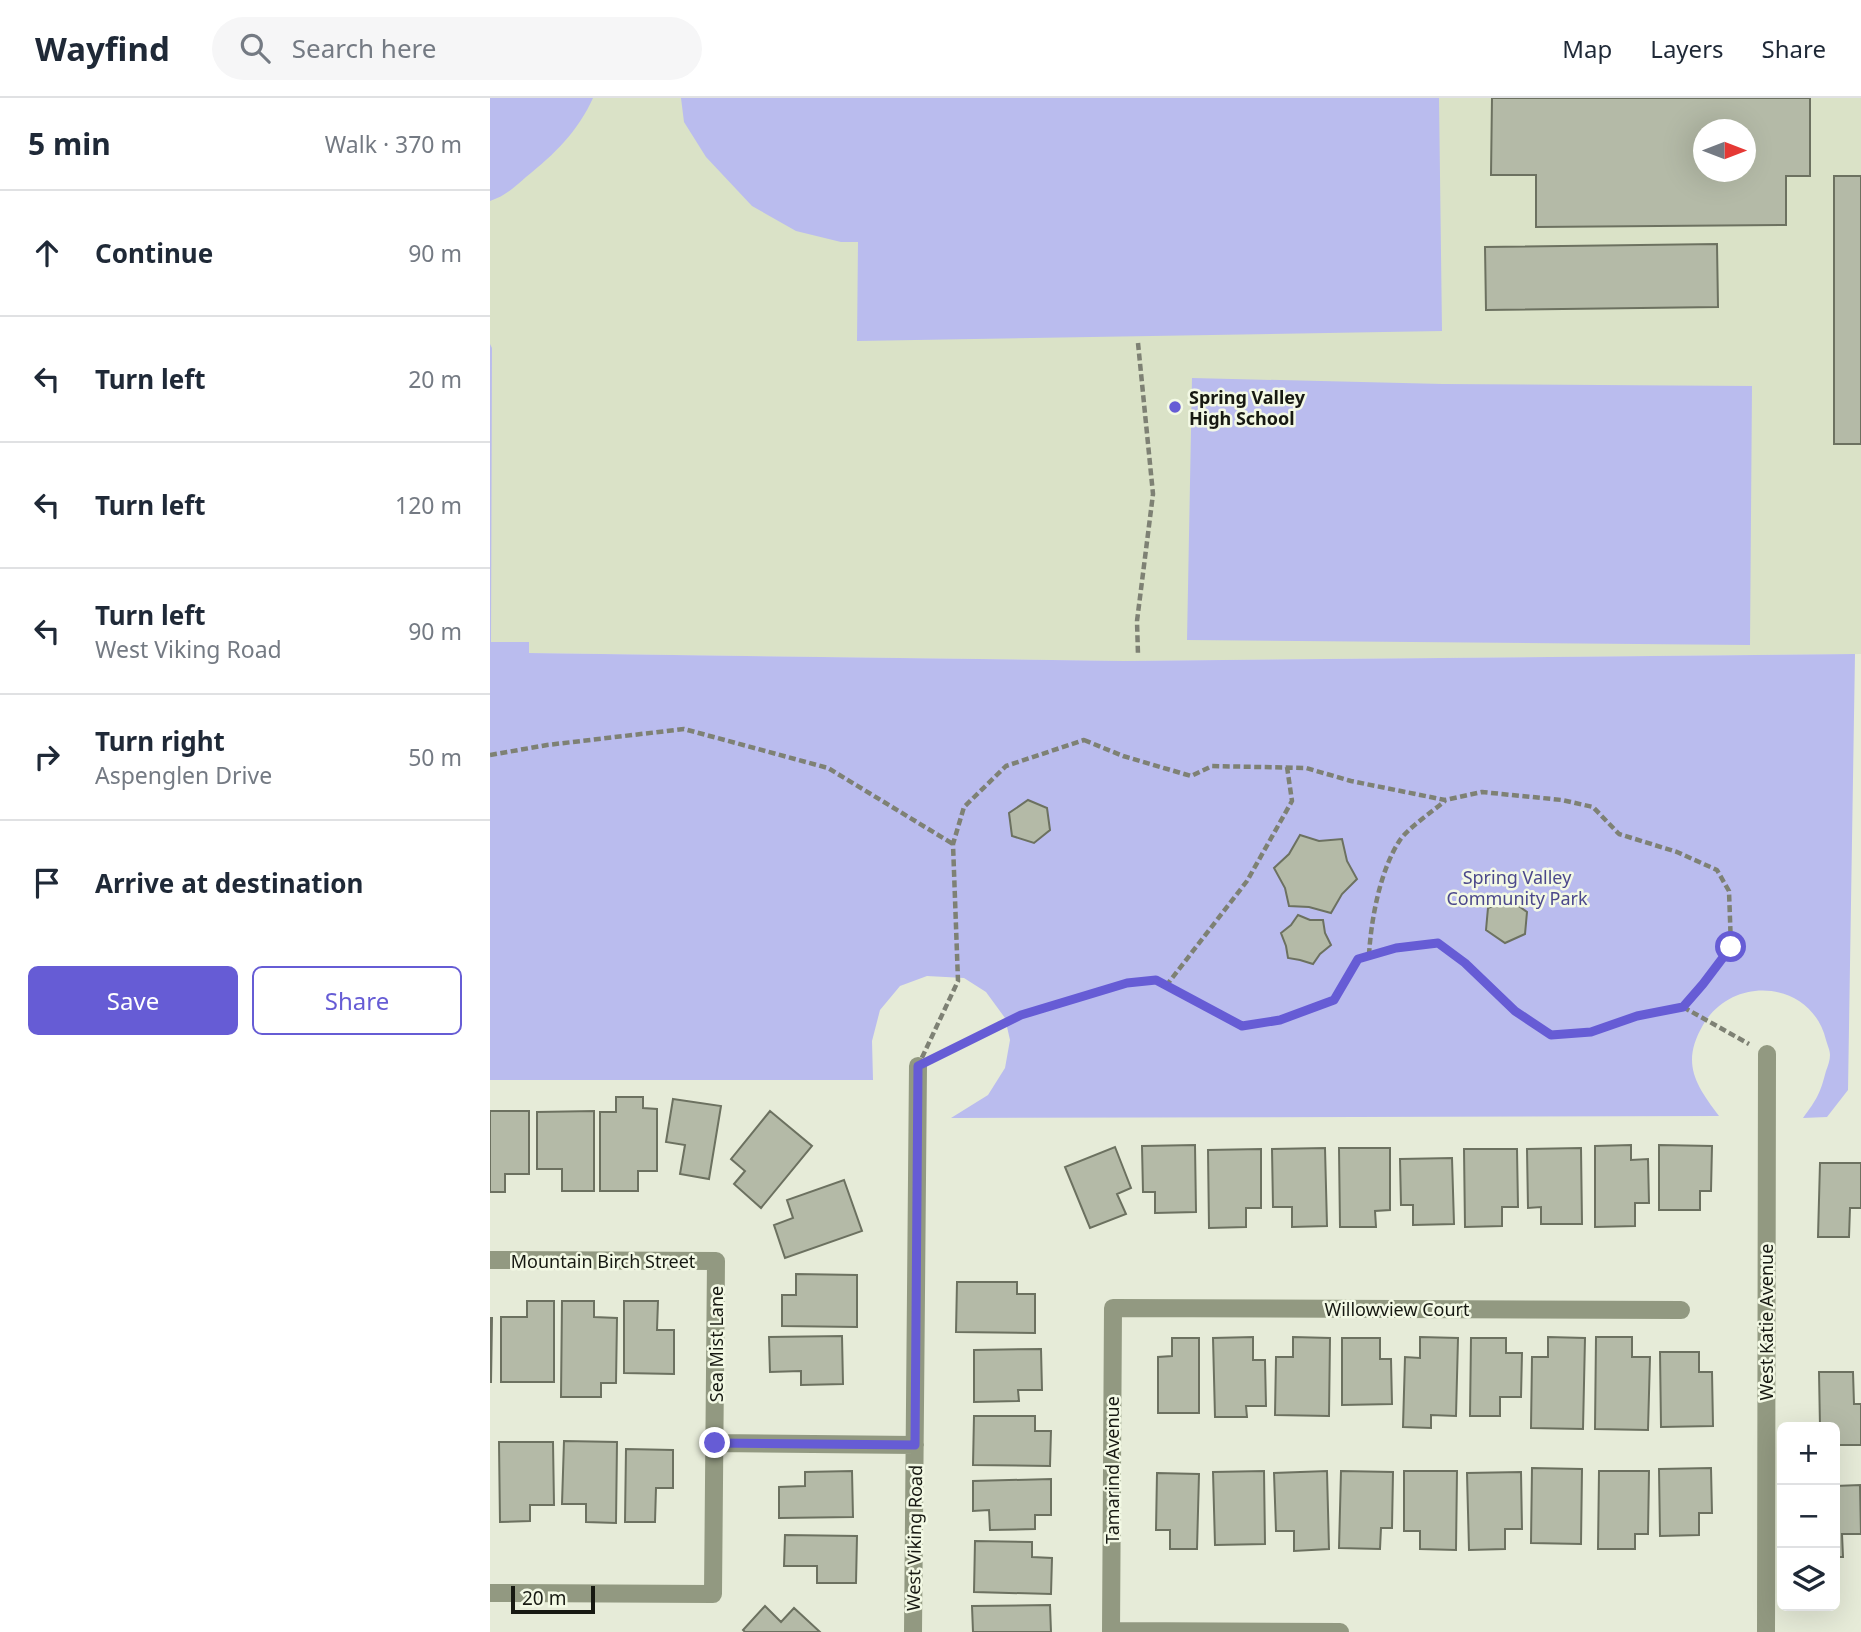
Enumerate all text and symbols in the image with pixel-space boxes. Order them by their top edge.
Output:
search box [212,17,702,80]
text: Wayfind [35,26,170,71]
icon: search [236,29,274,67]
text: Search here [292,30,436,66]
text: Map [1562,32,1612,65]
text: Layers [1650,32,1724,65]
text: Share [1762,32,1826,65]
north arrow [1693,119,1756,182]
text: 5 min [28,123,111,164]
text: Walk · 370 m [325,128,462,160]
icon: ahead [28,234,66,272]
text: Continue [95,235,213,271]
text: 90 m [408,237,462,269]
icon: left [28,360,66,398]
text: Turn left [95,361,206,397]
text: 20 m [408,363,462,395]
place label: Spring Valley High School [1189,385,1306,430]
marker: Spring Valley High School [1167,399,1183,415]
icon: left [28,486,66,524]
text: Turn left [95,487,206,523]
text: 120 m [395,489,462,521]
text: Turn left [95,597,206,633]
icon: left [28,612,66,650]
text: 90 m [408,615,462,647]
text: West Viking Road [95,633,282,665]
text: Turn right [95,723,225,759]
icon: right [28,738,66,776]
text: 50 m [408,741,462,773]
text: Aspenglen Drive [95,759,272,791]
icon: arrive [28,864,66,902]
text: Arrive at destination [95,865,364,901]
park label: Spring Valley Community Park [1446,865,1588,910]
route start [1715,931,1746,962]
button: Save [28,966,238,1035]
button: Share [252,966,462,1035]
street label: West Katie Avenue [1754,1244,1778,1400]
street label: Mountain Birch Street [511,1249,696,1273]
street label: Sea Mist Lane [704,1286,728,1402]
street label: Willowview Court [1324,1297,1470,1321]
street label: Tamarind Avenue [1100,1396,1124,1544]
map controls [1777,1422,1840,1611]
button: + [1777,1422,1840,1485]
route end [699,1427,730,1458]
street label: West Viking Road [901,1465,927,1611]
button: − [1777,1485,1840,1548]
button: layers [1777,1548,1840,1611]
scale bar [511,1583,595,1615]
text: 20 m [522,1585,566,1611]

